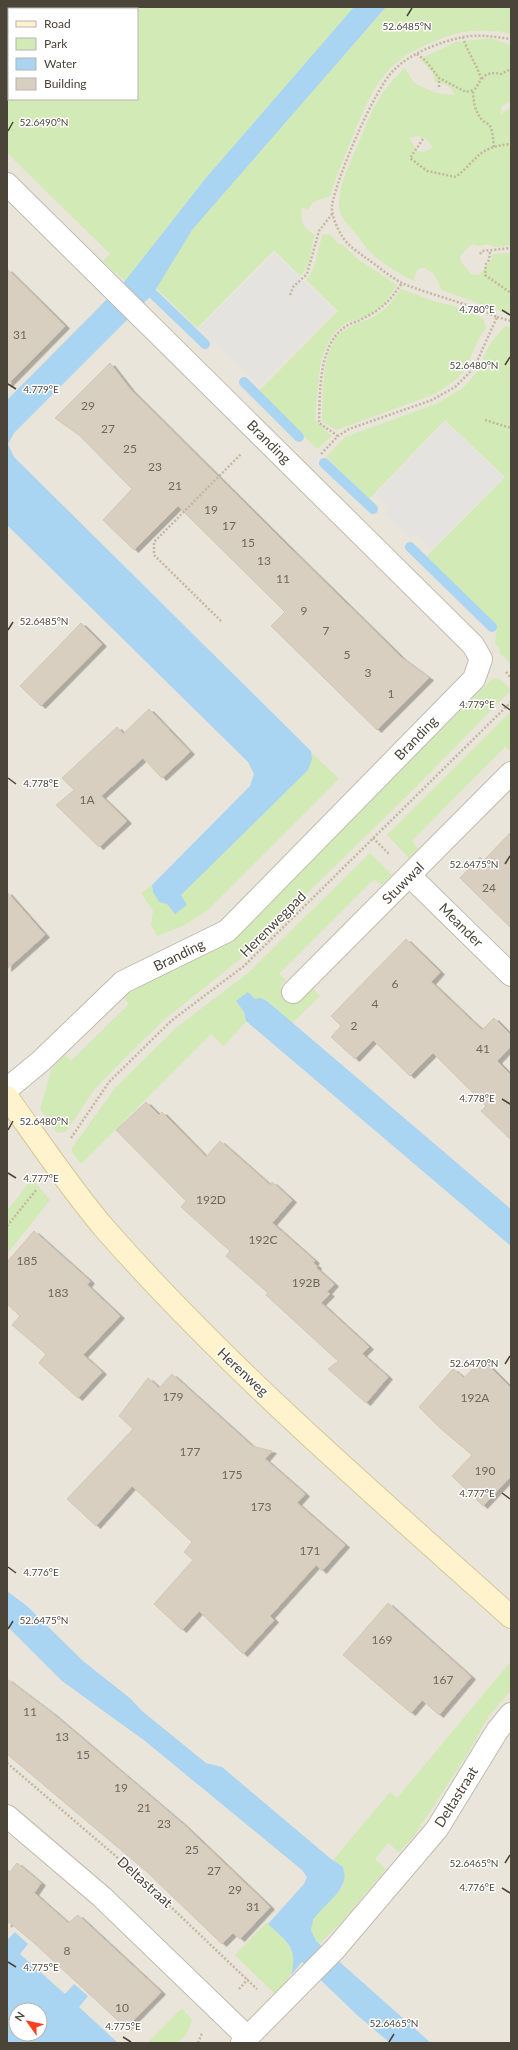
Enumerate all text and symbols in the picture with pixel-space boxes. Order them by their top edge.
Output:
legend [8,8,138,100]
text: Road [44,16,71,31]
text: 52.6485°N [383,20,431,32]
text: Park [44,36,68,51]
text: Water [44,56,77,71]
text: Building [44,76,87,91]
text: 52.6490°N [20,116,68,128]
text: 4.780°E [459,303,495,315]
house number: 31 [13,327,27,342]
text: 52.6480°N [450,359,498,371]
text: 4.779°E [23,383,59,395]
house number: 29 [81,398,95,413]
street label: Branding [244,416,295,467]
house number: 27 [101,421,115,436]
house number: 25 [123,441,137,456]
house number: 23 [148,459,162,474]
house number: 21 [168,478,182,493]
house number: 19 [204,502,218,517]
house number: 17 [222,518,236,533]
house number: 15 [241,535,255,550]
house number: 13 [257,553,271,568]
house number: 11 [276,571,290,586]
house number: 9 [301,603,308,618]
text: 52.6485°N [20,615,68,627]
house number: 7 [323,623,330,638]
house number: 5 [344,647,351,662]
house number: 3 [365,665,372,680]
house number: 1 [388,686,395,701]
text: 4.779°E [459,698,495,710]
street label: Branding [390,712,441,763]
text: 4.778°E [23,777,59,789]
house number: 1A [79,792,95,807]
street label: Stuwwal [378,858,427,907]
text: 52.6475°N [450,858,498,870]
house number: 24 [482,880,496,895]
street label: Herenwegpad [236,887,309,960]
street label: Meander [436,899,487,950]
street label: Branding [150,935,207,974]
house number: 6 [392,976,399,991]
house number: 4 [372,996,379,1011]
house number: 2 [351,1018,358,1033]
house number: 41 [476,1041,490,1056]
text: 4.778°E [459,1092,495,1104]
text: 52.6480°N [20,1115,68,1127]
text: 4.777°E [23,1172,59,1184]
house number: 192D [196,1192,226,1207]
house number: 192C [249,1232,277,1247]
house number: 185 [17,1253,37,1268]
house number: 192B [292,1275,321,1290]
house number: 183 [48,1285,68,1300]
street label: Herenweg [214,1344,272,1399]
text: 52.6470°N [450,1357,498,1369]
house number: 179 [163,1389,183,1404]
house number: 192A [460,1390,490,1405]
house number: 177 [180,1444,200,1459]
house number: 190 [475,1463,495,1478]
house number: 175 [222,1467,242,1482]
text: 4.777°E [459,1487,495,1499]
house number: 173 [251,1499,271,1514]
house number: 171 [300,1543,320,1558]
text: 4.776°E [23,1566,59,1578]
text: 52.6475°N [20,1614,68,1626]
house number: 169 [372,1632,392,1647]
house number: 167 [433,1672,453,1687]
house number: 11 [23,1704,37,1719]
house number: 13 [55,1729,69,1744]
house number: 15 [76,1747,90,1762]
street label: Deltastraat [430,1763,481,1830]
house number: 19 [114,1780,128,1795]
house number: 21 [137,1800,151,1815]
house number: 23 [157,1816,171,1831]
house number: 25 [185,1842,199,1857]
street label: Deltastraat [114,1853,176,1911]
text: 52.6465°N [450,1857,498,1869]
house number: 27 [207,1863,221,1878]
text: 4.776°E [459,1881,495,1893]
house number: 29 [228,1882,242,1897]
house number: 31 [246,1899,260,1914]
house number: 8 [64,1943,71,1958]
text: 4.775°E [23,1961,59,1973]
house number: 10 [115,2000,129,2015]
north arrow [8,2002,48,2042]
text: N [11,2009,27,2023]
text: 52.6465°N [370,2017,418,2029]
text: 4.775°E [105,2020,141,2032]

